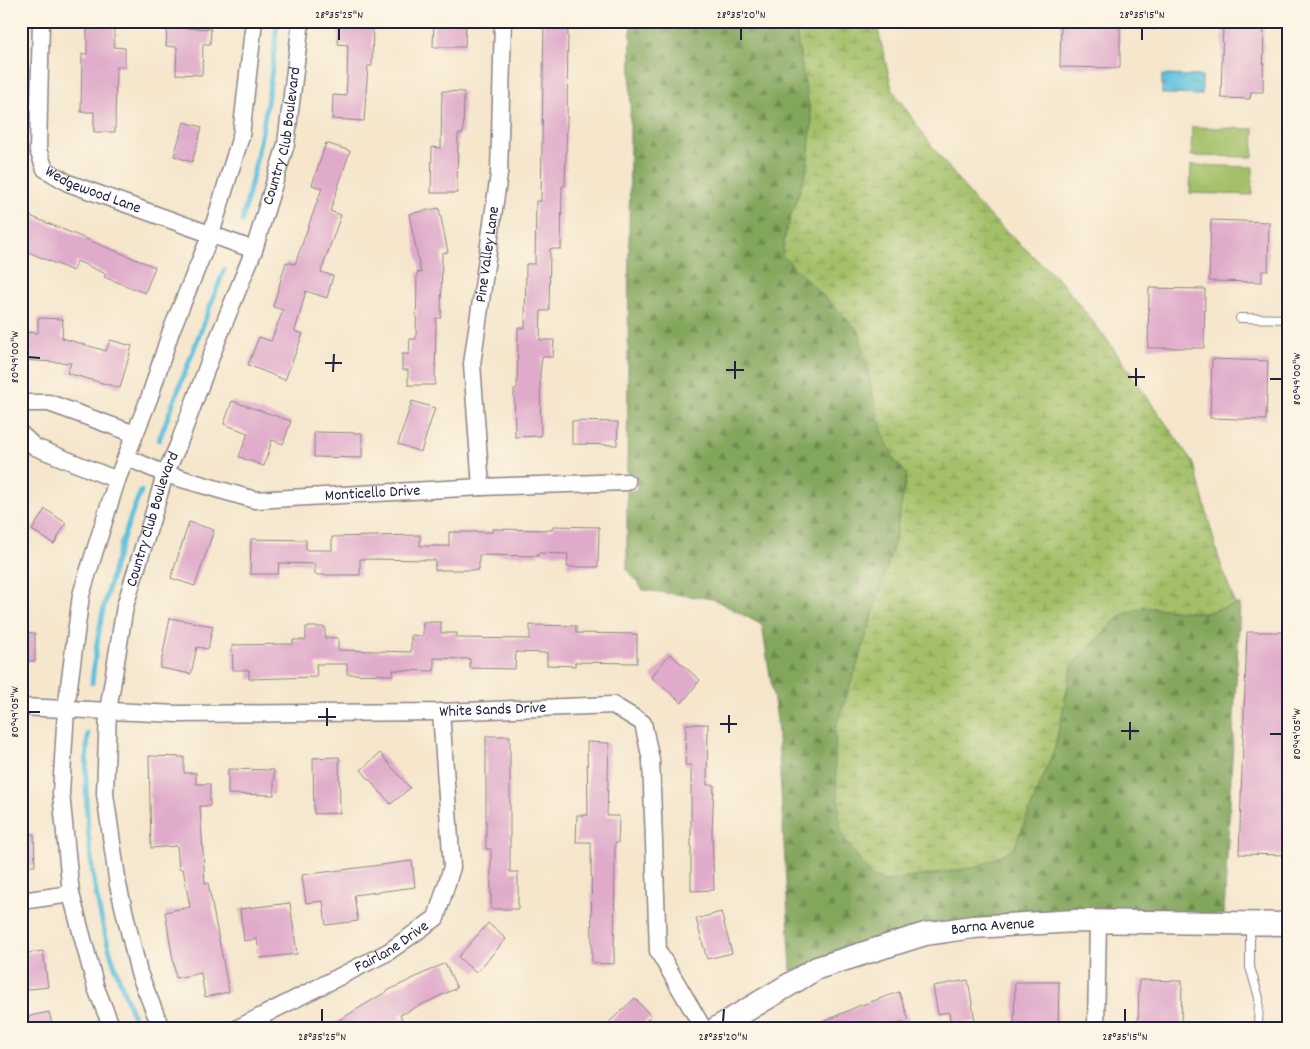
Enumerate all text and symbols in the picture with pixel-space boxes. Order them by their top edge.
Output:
text: 28°35'25"N [315,7,363,24]
text: 28°35'20"N [716,7,766,24]
text: 28°35'15"N [1119,7,1165,24]
street label: Country Club Boulevard [257,66,307,208]
street label: Wedgewood Lane [40,160,144,220]
street label: Pine Valley Lane [469,205,506,304]
text: 80°49'00"W [7,331,24,383]
text: 80°49'00"W [1289,353,1306,405]
street label: Country Club Boulevard [120,448,185,590]
street label: Monticello Drive [324,479,421,507]
text: 80°49'05"W [7,686,24,738]
street label: White Sands Drive [439,696,547,724]
text: 80°49'05"W [1289,708,1306,760]
street label: Barna Avenue [949,912,1035,942]
street label: Fairlane Drive [351,915,434,979]
text: 28°35'25"N [298,1029,346,1046]
text: 28°35'20"N [698,1029,748,1046]
text: 28°35'15"N [1102,1029,1148,1046]

